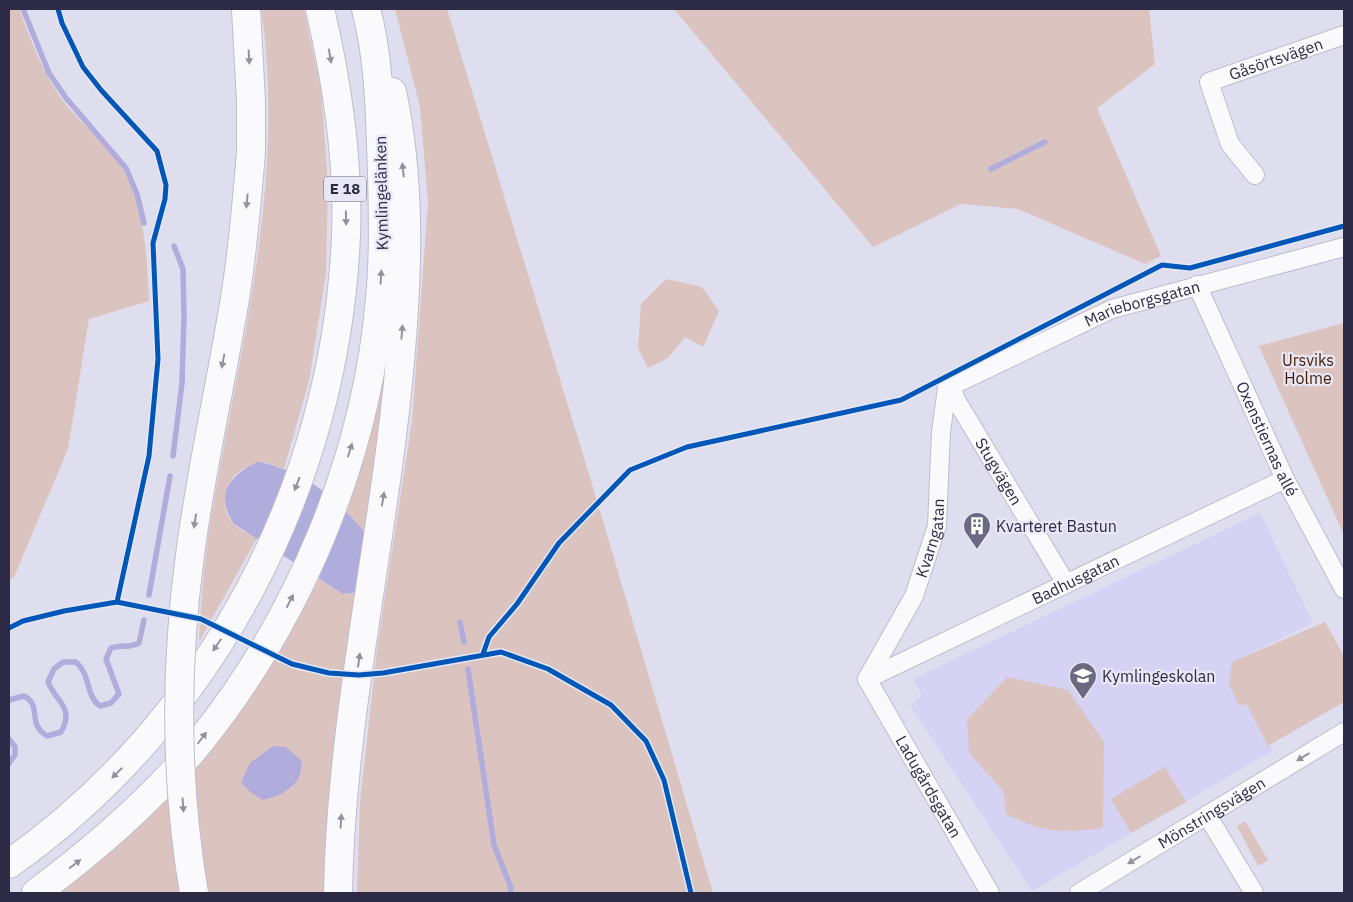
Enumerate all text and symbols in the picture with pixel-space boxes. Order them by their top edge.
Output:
street label: Gåsörtsvägen [1226,33,1325,84]
one-way arrow [327,49,335,65]
one-way arrow [245,50,253,66]
street label: Kymlingelänken [370,136,392,250]
one-way arrow [399,161,407,177]
road number: E 18 [324,176,366,202]
one-way arrow [243,193,251,209]
one-way arrow [342,210,350,226]
one-way arrow [378,268,386,284]
street label: Marieborgsgatan [1081,276,1202,331]
one-way arrow [399,324,407,340]
park label: Ursviks Holme [1282,350,1334,388]
one-way arrow [219,354,227,370]
street label: Oxenstiernas allé [1232,378,1302,500]
street label: Stugvägen [971,434,1027,509]
one-way arrow [347,443,355,458]
one-way arrow [293,477,300,492]
one-way arrow [380,491,388,507]
street label: Kvarngatan [911,498,948,580]
building icon: Kvarteret Bastun [962,511,992,550]
one-way arrow [190,514,198,530]
place label: Kvarteret Bastun [996,516,1117,536]
street label: Badhusgatan [1029,550,1122,609]
one-way arrow [286,594,294,608]
one-way arrow [212,638,222,652]
one-way arrow [356,651,364,667]
school or university icon: Kymlingeskolan [1068,661,1098,700]
place label: Kymlingeskolan [1102,666,1215,686]
one-way arrow [197,732,208,745]
street label: Ladugårdsgatan [892,732,966,841]
one-way arrow [1296,753,1309,762]
one-way arrow [111,766,123,778]
street label: Mönstringsvägen [1154,772,1269,853]
one-way arrow [179,797,187,813]
one-way arrow [338,813,346,829]
one-way arrow [1127,855,1140,864]
one-way arrow [68,859,82,869]

